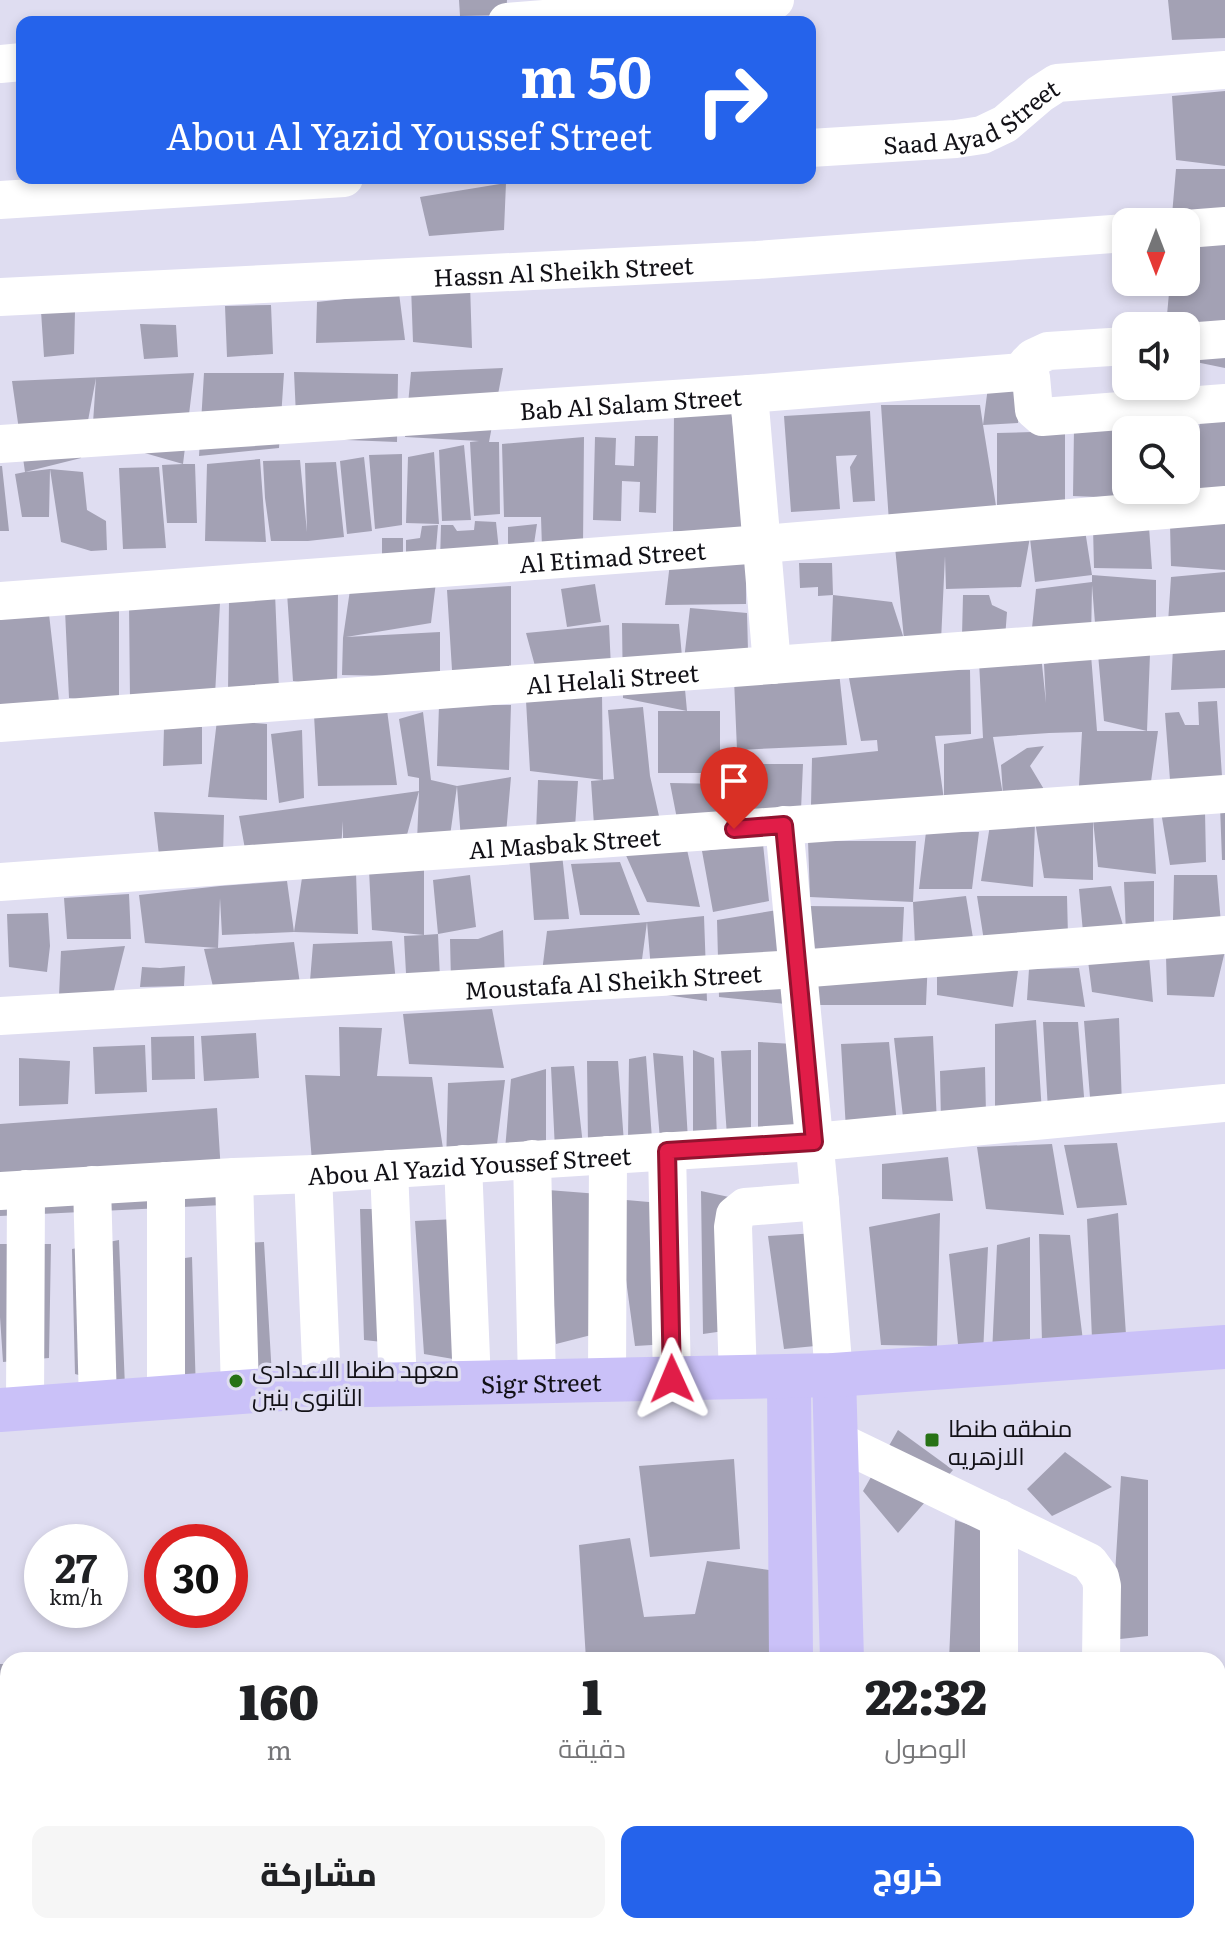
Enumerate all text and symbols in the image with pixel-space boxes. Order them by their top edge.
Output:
text: 50 m [520,32,652,115]
icon: right [680,48,784,152]
street label: Saad Ayad Street [882,69,1065,161]
text: Abou Al Yazid Youssef Street [166,108,652,161]
north arrow [1112,208,1200,296]
map controls [1112,208,1200,504]
street label: Hassn Al Sheikh Street [432,246,695,293]
button: sound [1112,312,1200,400]
street label: Bab Al Salam Street [518,377,743,427]
button: search [1112,416,1200,504]
street label: Al Etimad Street [518,531,707,580]
street label: Al Helali Street [525,653,700,701]
pin [700,747,768,829]
icon: arrive [712,759,756,803]
street label: Al Masbak Street [467,817,662,866]
street label: Moustafa Al Sheikh Street [463,954,763,1006]
street label: Abou Al Yazid Youssef Street [306,1136,632,1192]
position arrow [630,1337,714,1421]
place label: معهد طنطا الاعدادى الثانوى بنين [252,1350,459,1413]
street label: Sigr Street [480,1362,602,1400]
marker: معهد طنطا الاعدادى الثانوى بنين [227,1372,245,1390]
place label: منطقه طنطا الازهريه [948,1409,1072,1472]
marker: منطقه طنطا الازهريه [923,1431,941,1449]
speed limit sign: 30 [144,1524,248,1628]
text: 27 [55,1536,97,1595]
text: km/h [49,1581,103,1611]
text: 1 [582,1659,602,1730]
text: 22:32 [865,1659,987,1730]
text: 160 [239,1664,319,1735]
text: دقيقة [558,1727,626,1766]
text: الوصول [884,1727,967,1766]
text: m [266,1729,292,1768]
button: مشاركة [32,1826,605,1918]
button: خروج [621,1826,1194,1918]

